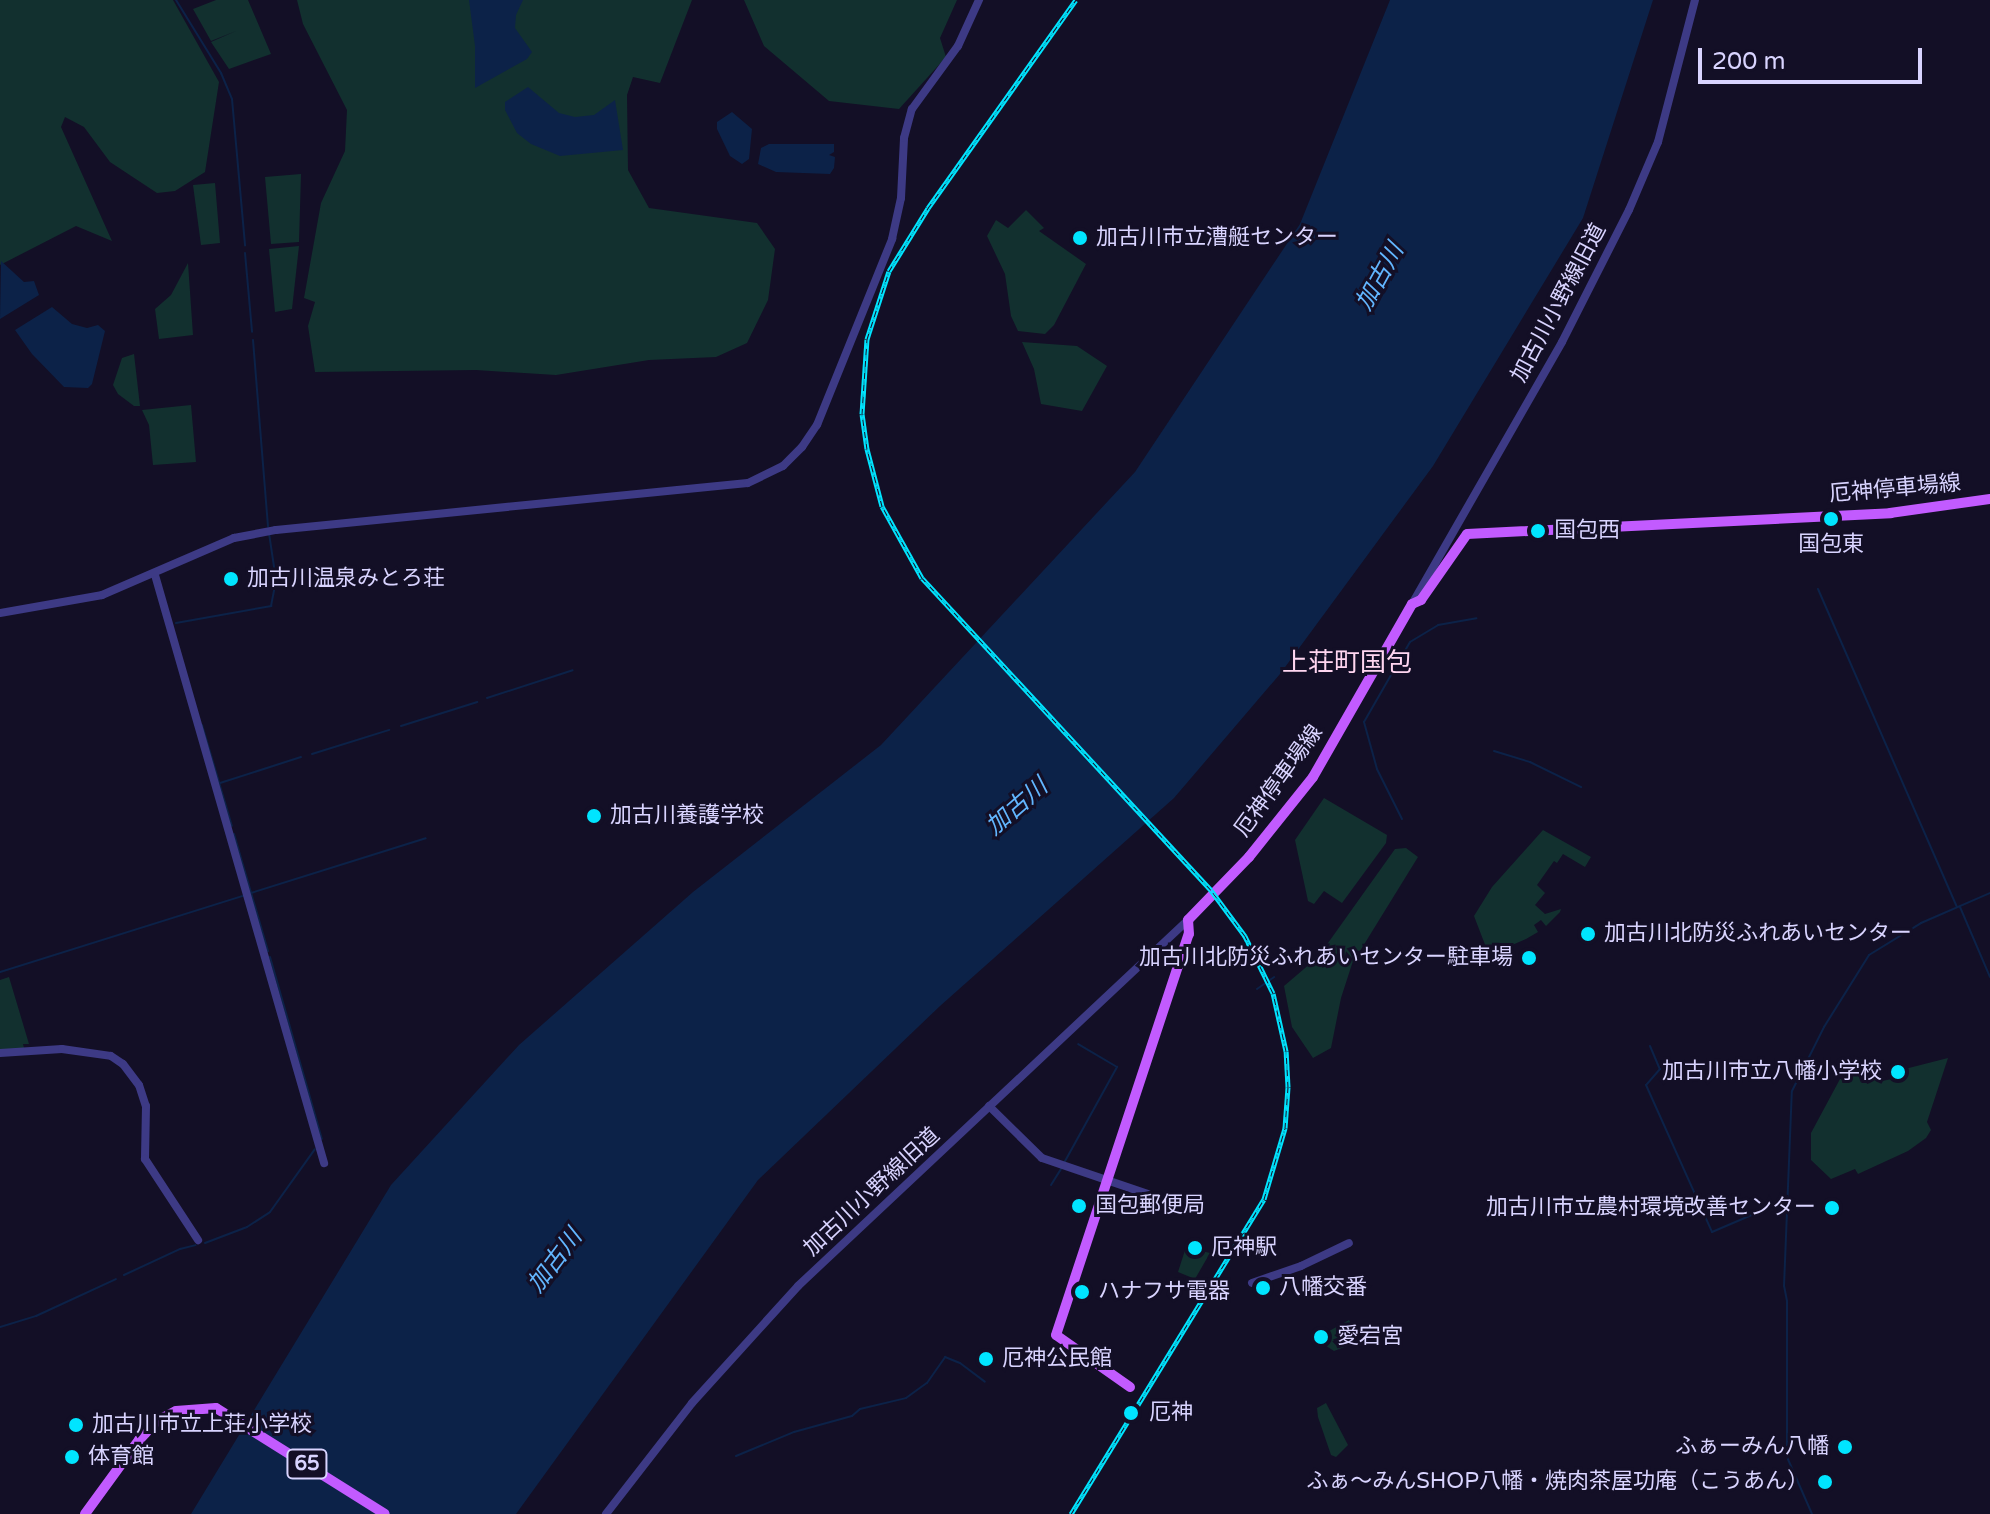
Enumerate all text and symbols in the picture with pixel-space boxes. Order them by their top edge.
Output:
scale bar [1702,32,1926,82]
text: 200 m [1712,47,1786,76]
street label: 加古川小野線旧道 [1506,219,1612,387]
place label: 加古川市立漕艇センター [1096,225,1338,251]
marker: 加古川市立漕艇センター [1071,229,1089,247]
water label: 加古川 [1350,239,1410,315]
street label: 厄神停車場線 [1828,470,1962,508]
marker: 国包東 [1822,510,1840,528]
place label: 国包西 [1554,518,1620,544]
marker: 国包西 [1529,522,1547,540]
place label: 国包東 [1798,532,1864,558]
place label: 加古川温泉みとろ荘 [247,566,445,592]
marker: 加古川温泉みとろ荘 [222,570,240,588]
district label: 上荘町国包 [1282,647,1412,679]
street label: 厄神停車場線 [1230,720,1328,842]
water label: 加古川 [980,773,1054,841]
place label: 加古川養護学校 [610,803,764,829]
marker: 加古川養護学校 [585,807,603,825]
place label: 加古川北防災ふれあいセンター [1604,921,1912,947]
marker: 加古川北防災ふれあいセンター [1579,925,1597,943]
place label: 加古川北防災ふれあいセンター駐車場 [1139,945,1513,971]
marker: 加古川北防災ふれあいセンター駐車場 [1520,949,1538,967]
place label: 加古川市立八幡小学校 [1662,1059,1882,1085]
marker: 加古川市立八幡小学校 [1889,1063,1907,1081]
street label: 加古川小野線旧道 [799,1122,945,1262]
place label: 国包郵便局 [1095,1193,1205,1219]
place label: 加古川市立農村環境改善センター [1486,1195,1816,1221]
marker: 国包郵便局 [1070,1197,1088,1215]
marker: 加古川市立農村環境改善センター [1823,1199,1841,1217]
water label: 加古川 [522,1224,588,1298]
place label: 厄神駅 [1211,1235,1277,1261]
marker: 厄神駅 [1186,1239,1204,1257]
place label: 八幡交番 [1279,1275,1367,1301]
place label: ハナフサ電器 [1098,1279,1230,1305]
marker: 八幡交番 [1254,1279,1272,1297]
marker: ハナフサ電器 [1073,1283,1091,1301]
place label: 愛宕宮 [1337,1324,1403,1350]
marker: 愛宕宮 [1312,1328,1330,1346]
place label: 厄神公民館 [1002,1346,1112,1372]
marker: 厄神公民館 [977,1350,995,1368]
place label: 厄神 [1149,1400,1193,1426]
marker: 厄神 [1120,1402,1142,1424]
place label: 加古川市立上荘小学校 [92,1412,312,1438]
marker: 加古川市立上荘小学校 [67,1416,85,1434]
place label: ふぁーみん八幡 [1675,1434,1829,1460]
marker: ふぁーみん八幡 [1836,1438,1854,1456]
place label: 体育館 [88,1444,154,1470]
marker: 体育館 [63,1448,81,1466]
road number: 65 [285,1448,329,1480]
place label: ふぁ～みんSHOP八幡・焼肉茶屋功庵（こうあん） [1306,1469,1809,1495]
marker: ふぁ～みんSHOP八幡・焼肉茶屋功庵（こうあん） [1816,1473,1834,1491]

